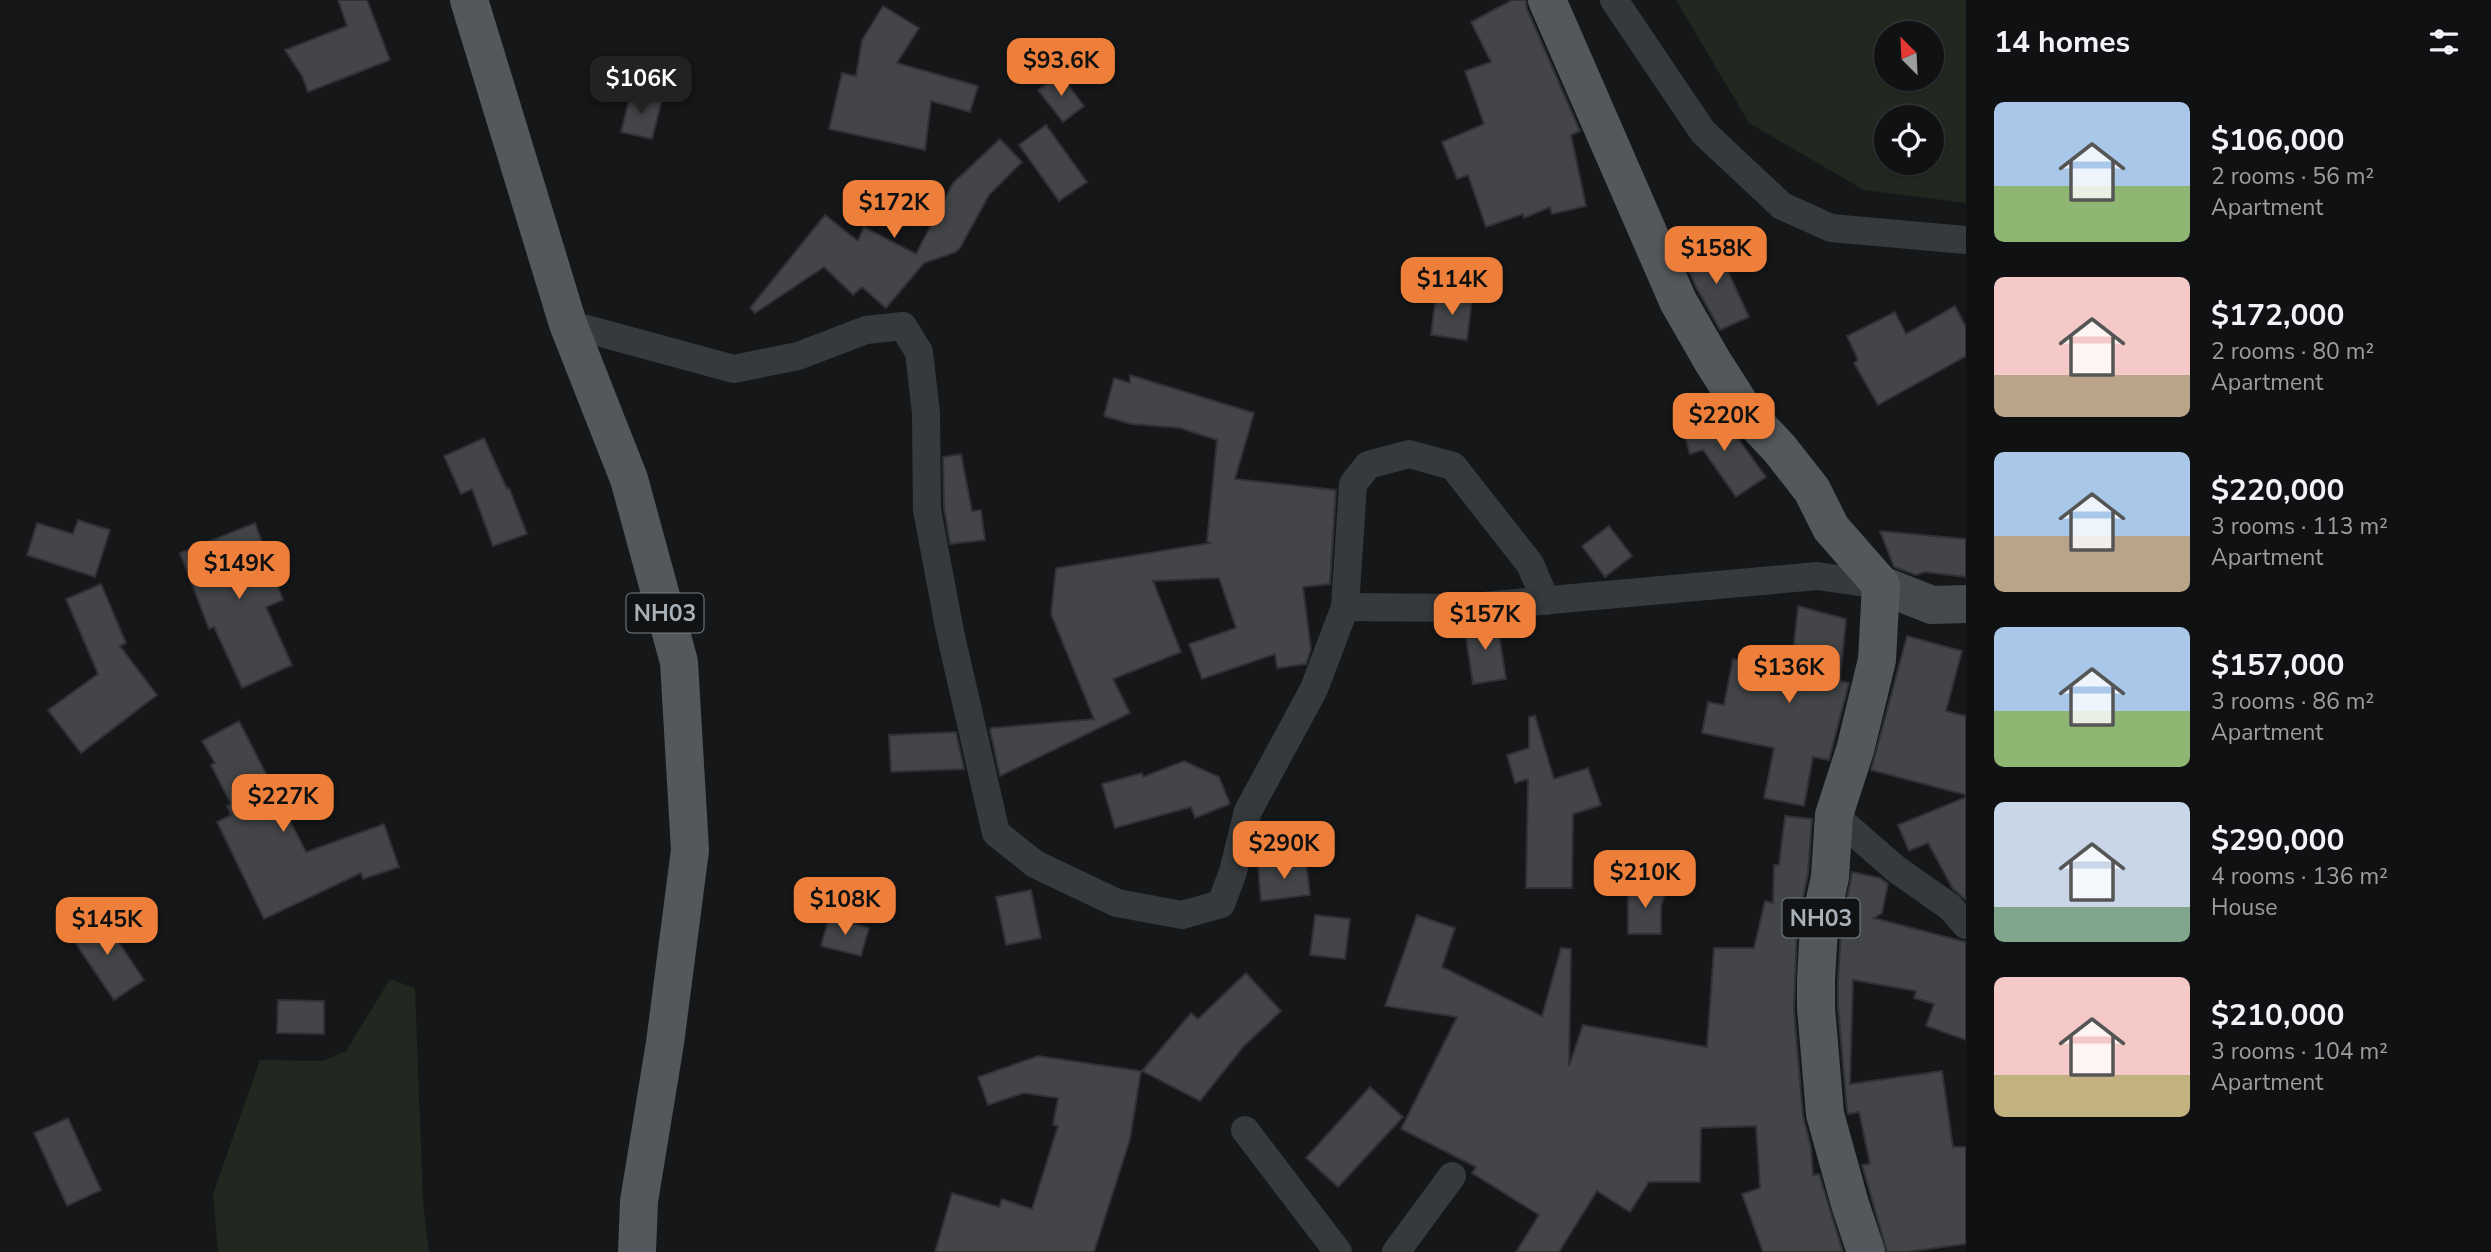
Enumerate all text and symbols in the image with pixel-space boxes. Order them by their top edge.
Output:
north arrow [1874,21,1944,91]
map controls [1874,21,1944,175]
text: 14 homes [1994,22,2130,63]
icon: filters [2425,23,2463,61]
pin: $93.6K [1004,38,1118,98]
text: $93.6K [1023,45,1099,76]
pin: $106K [592,57,690,116]
text: $106K [606,63,676,94]
button: locate [1874,105,1944,175]
text: $106,000 [2211,120,2344,161]
icon: home [2050,130,2134,214]
text: 2 rooms · 56 m² [2211,161,2374,192]
pin: $172K [845,180,943,240]
text: $172K [859,187,929,218]
text: Apartment [2211,192,2323,223]
pin: $158K [1667,226,1765,286]
text: $158K [1681,233,1751,264]
pin: $114K [1403,258,1501,317]
text: $114K [1417,264,1487,295]
text: $172,000 [2211,295,2344,336]
icon: home [2050,305,2134,389]
text: 2 rooms · 80 m² [2211,336,2374,367]
text: Apartment [2211,367,2323,398]
pin: $220K [1675,393,1773,453]
text: $220K [1689,400,1759,431]
text: $220,000 [2211,470,2344,511]
icon: home [2050,480,2134,564]
text: 3 rooms · 113 m² [2211,511,2388,542]
pin: $149K [190,542,288,601]
text: Apartment [2211,542,2323,573]
text: $149K [204,548,274,579]
pin: $157K [1436,592,1534,652]
road number: NH03 [626,594,704,632]
text: $157K [1450,599,1520,630]
text: $157,000 [2211,645,2344,686]
pin: $136K [1740,646,1838,705]
text: $136K [1754,652,1824,683]
icon: home [2050,655,2134,739]
text: 3 rooms · 86 m² [2211,686,2374,717]
text: Apartment [2211,717,2323,748]
pin: $227K [234,774,332,834]
text: $227K [248,781,318,812]
text: $290,000 [2211,820,2344,861]
pin: $290K [1235,822,1333,881]
text: $290K [1249,828,1319,859]
icon: home [2050,830,2134,914]
pin: $210K [1596,850,1694,910]
text: $210K [1610,857,1680,888]
text: 4 rooms · 136 m² [2211,861,2388,892]
pin: $108K [796,878,894,937]
text: $108K [810,884,880,915]
text: House [2211,892,2278,923]
pin: $145K [58,898,156,957]
road number: NH03 [1783,898,1860,937]
text: $145K [72,904,142,935]
text: $210,000 [2211,995,2344,1036]
icon: home [2050,1005,2134,1089]
text: 3 rooms · 104 m² [2211,1036,2388,1067]
text: Apartment [2211,1067,2323,1098]

